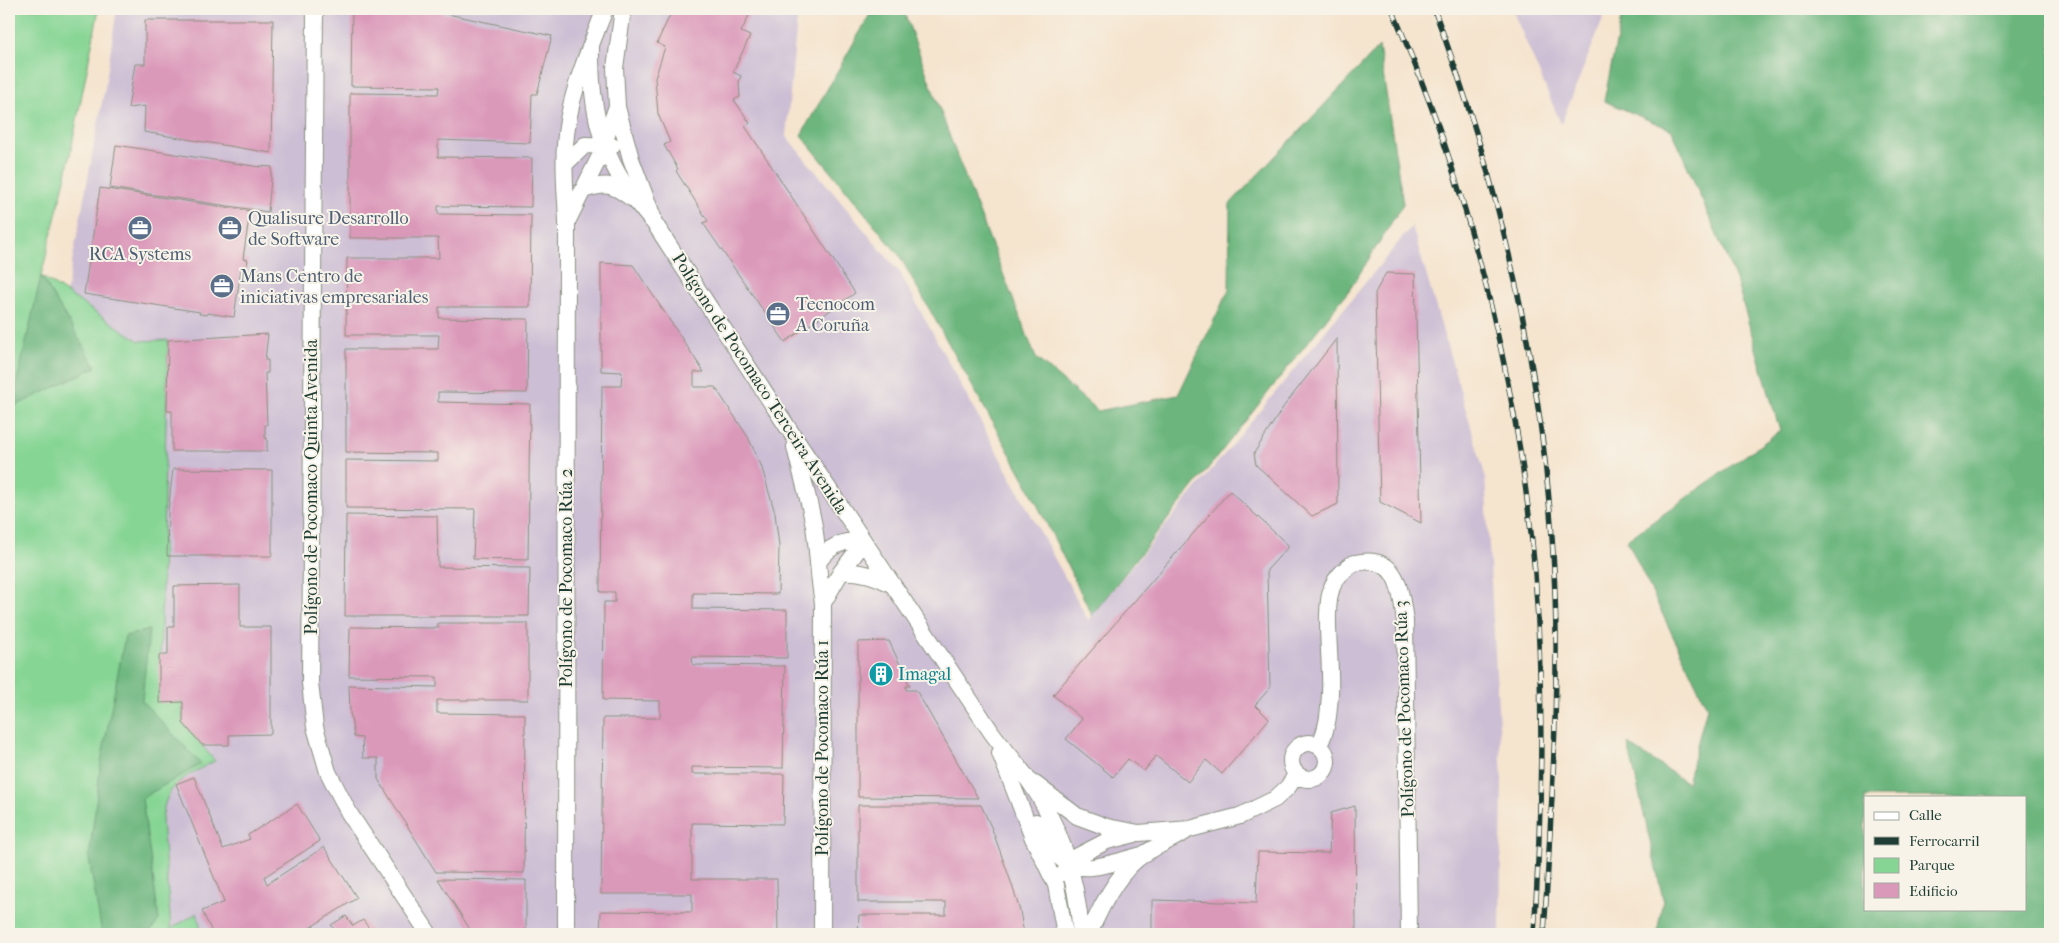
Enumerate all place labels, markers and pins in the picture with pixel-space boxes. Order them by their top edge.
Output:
place label: Qualisure Desarrollo de Software [248,208,409,250]
office icon: RCA Systems [127,215,153,241]
office icon: Qualisure Desarrollo de Software [217,215,243,241]
place label: RCA Systems [89,244,191,265]
place label: Mans Centro de iniciativas empresariales [240,266,429,308]
office icon: Mans Centro de iniciativas empresariales [209,273,235,299]
place label: Tecnocom A Coruña [795,294,875,336]
office icon: Tecnocom A Coruña [765,301,791,327]
building icon: Imagal [868,661,894,687]
place label: Imagal [898,664,951,685]

